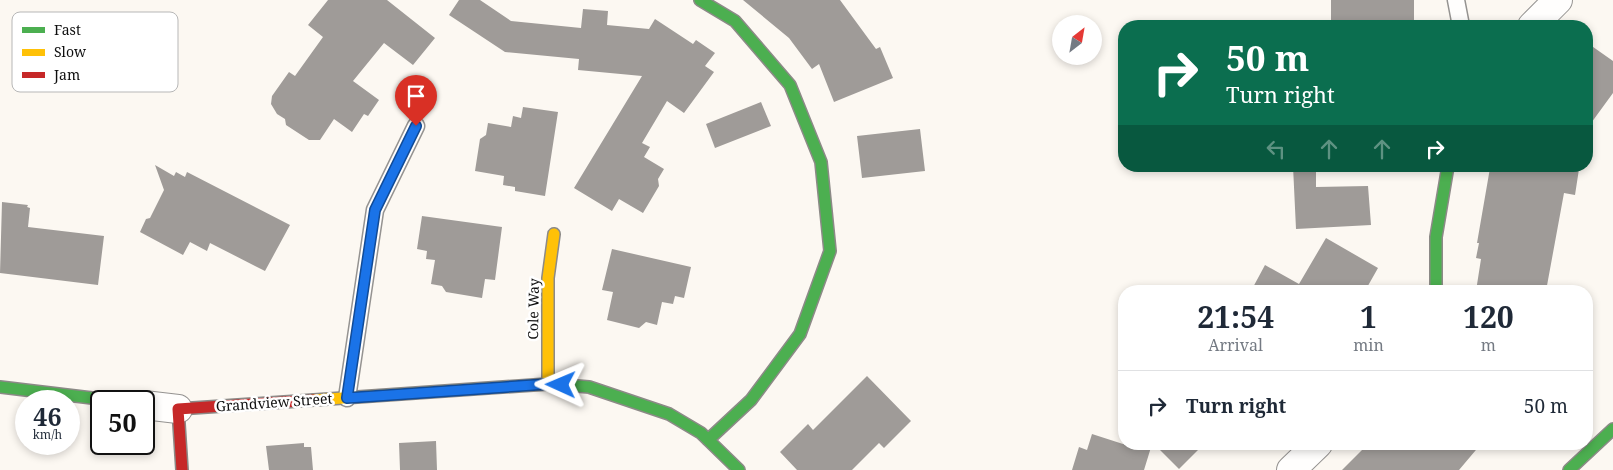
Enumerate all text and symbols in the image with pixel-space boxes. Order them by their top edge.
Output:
legend [12,12,178,92]
north arrow [1052,15,1102,65]
map controls [1052,15,1102,65]
text: Fast [54,20,81,39]
text: 50 m [1226,34,1309,81]
icon: right [1143,40,1208,105]
text: Slow [54,42,87,61]
text: Jam [53,65,80,84]
pin [395,75,437,126]
text: Turn right [1226,79,1335,109]
icon: arrive [402,82,430,110]
icon: left [1262,135,1290,163]
icon: ahead [1315,135,1343,163]
icon: ahead [1368,135,1396,163]
icon: right [1421,135,1449,163]
street label: Cole Way [523,278,543,340]
text: 21:54 [1197,296,1274,337]
text: 1 [1360,296,1377,337]
text: 120 [1463,296,1514,337]
text: Arrival [1208,334,1263,356]
text: min [1353,334,1384,356]
text: m [1481,334,1496,356]
position arrow [534,358,586,410]
street label: Grandview Street [215,388,333,416]
speed limit sign: 50 [90,390,155,455]
icon: right [1143,392,1171,420]
text: Turn right [1186,393,1286,419]
text: 50 m [1524,393,1568,419]
text: 46 [33,399,62,433]
text: km/h [33,426,62,443]

